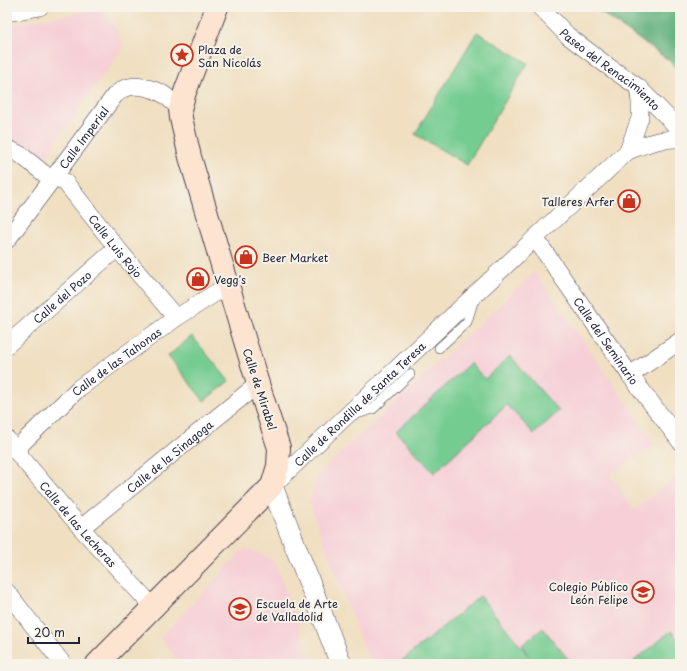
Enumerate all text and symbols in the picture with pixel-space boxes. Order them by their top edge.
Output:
street label: Paseo del Renacimiento [556,24,664,114]
place label: Plaza de San Nicolás [198,41,261,71]
place icon: Plaza de San Nicolás [169,42,195,68]
street label: Calle Imperial [55,103,112,172]
shop icon: Talleres Arfer [616,188,642,214]
place label: Talleres Arfer [542,193,615,210]
street label: Calle Luis Rojo [85,210,147,281]
shop icon: Beer Market [233,244,259,270]
place label: Beer Market [262,249,329,266]
street label: Calle del Pozo [29,266,95,327]
shop icon: Vegg's [185,266,211,292]
place label: Vegg's [214,271,246,288]
street label: Calle del Seminario [570,293,643,388]
street label: Calle de las Tahonas [67,323,165,400]
street label: Calle de Rondilla de Santa Teresa [290,337,430,470]
street label: Calle de Mirabel [239,346,281,432]
street label: Calle de la Sinagoga [123,416,216,496]
street label: Calle de las Lecheras [36,477,121,571]
place label: Colegio Público León Felipe [549,578,628,608]
school or university icon: Colegio Público León Felipe [630,579,656,605]
place label: Escuela de Arte de Valladolid [256,595,338,625]
school or university icon: Escuela de Arte de Valladolid [227,596,253,622]
scale bar [28,619,79,645]
text: 20 m [34,623,65,641]

